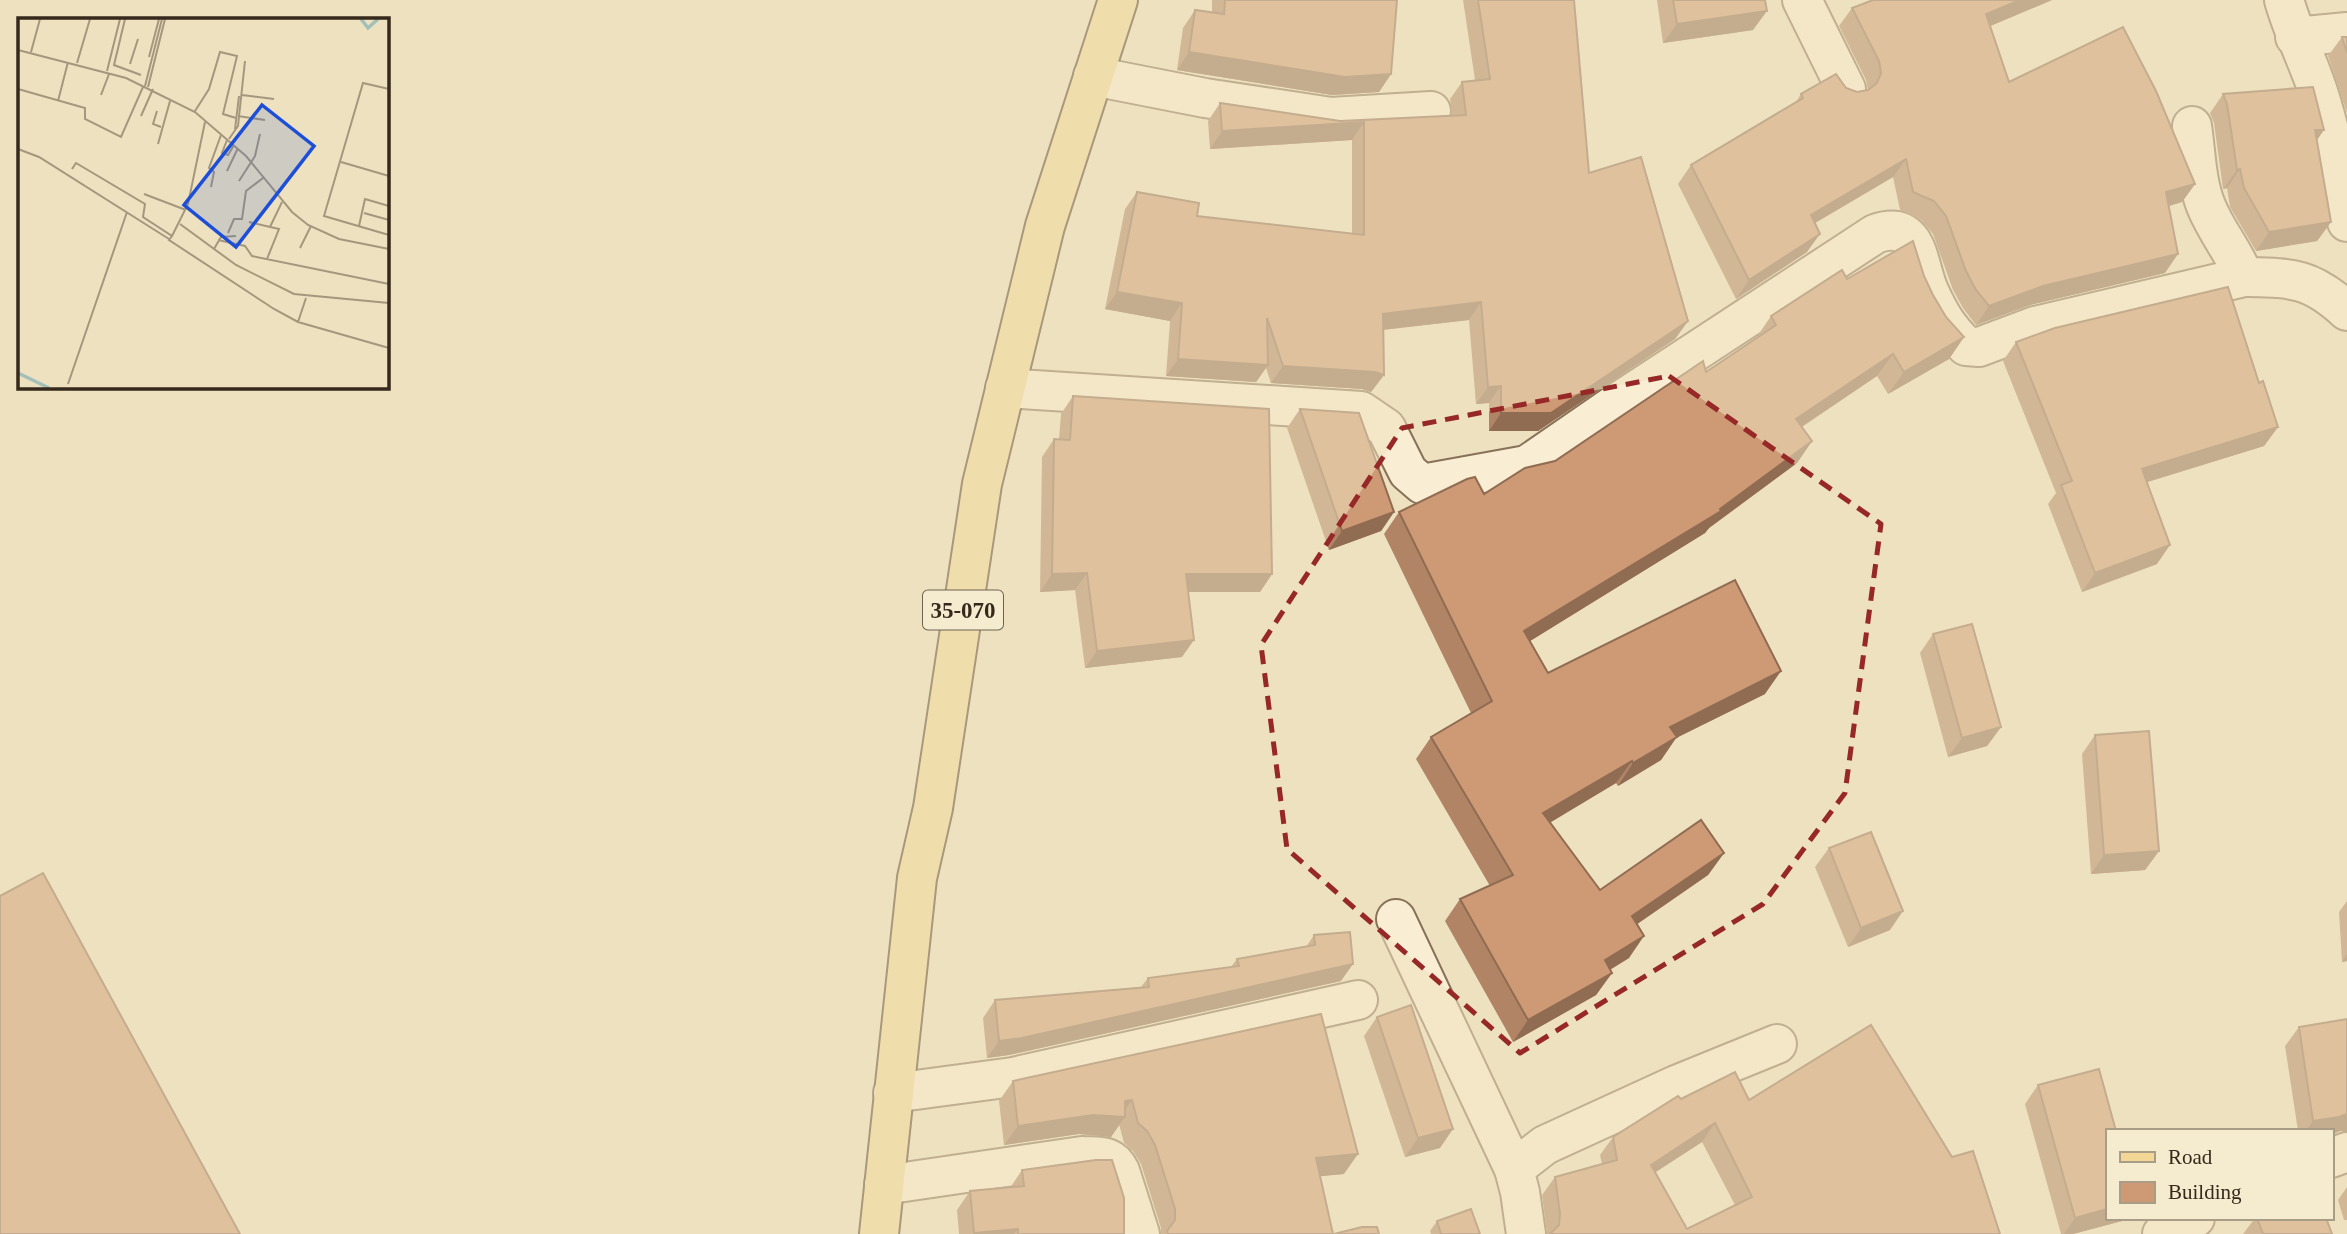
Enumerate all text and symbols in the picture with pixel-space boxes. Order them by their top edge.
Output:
inset map [18,18,388,388]
road number: 35-070 [923,590,1003,630]
legend [2106,1129,2333,1220]
text: Road [2168,1145,2213,1169]
text: Building [2168,1180,2242,1204]

